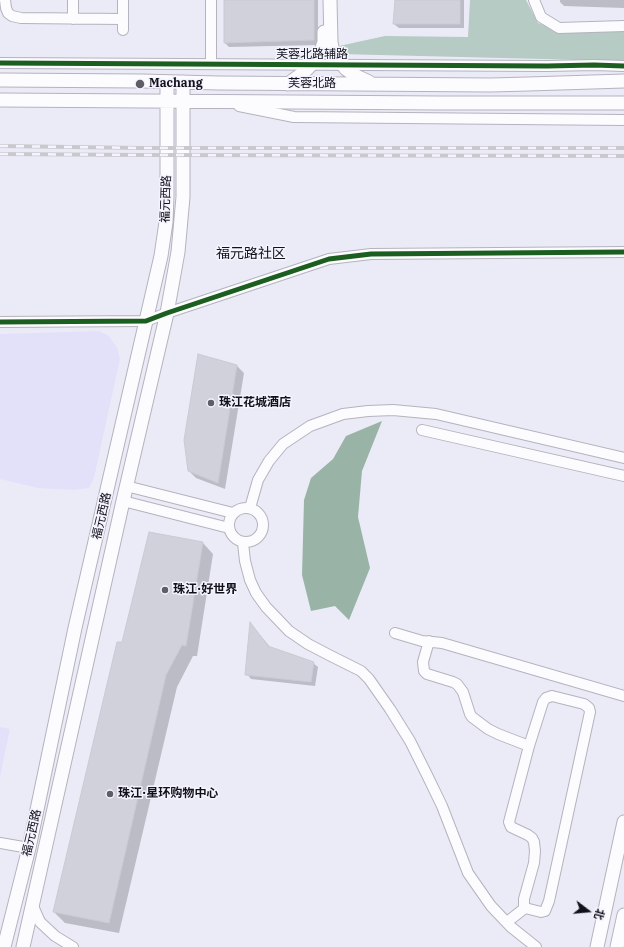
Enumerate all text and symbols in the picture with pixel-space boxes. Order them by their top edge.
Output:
street label: 芙蓉北路辅路 [276,48,348,62]
place label: Machang [149,77,203,91]
street label: 芙蓉北路 [288,77,336,91]
marker: Machang [134,78,146,90]
street label: 福元西路 [158,175,174,223]
district label: 福元路社区 [216,246,286,262]
place label: 珠江花城酒店 [219,396,291,410]
marker: 珠江花城酒店 [206,398,216,408]
street label: 福元西路 [90,491,114,541]
place label: 珠江·好世界 [173,583,237,597]
marker: 珠江·好世界 [160,585,170,595]
place label: 珠江·星环购物中心 [118,787,218,801]
marker: 珠江·星环购物中心 [105,789,115,799]
street label: 福元西路 [20,808,44,858]
north arrow [568,891,608,931]
text: 北 [591,907,608,922]

